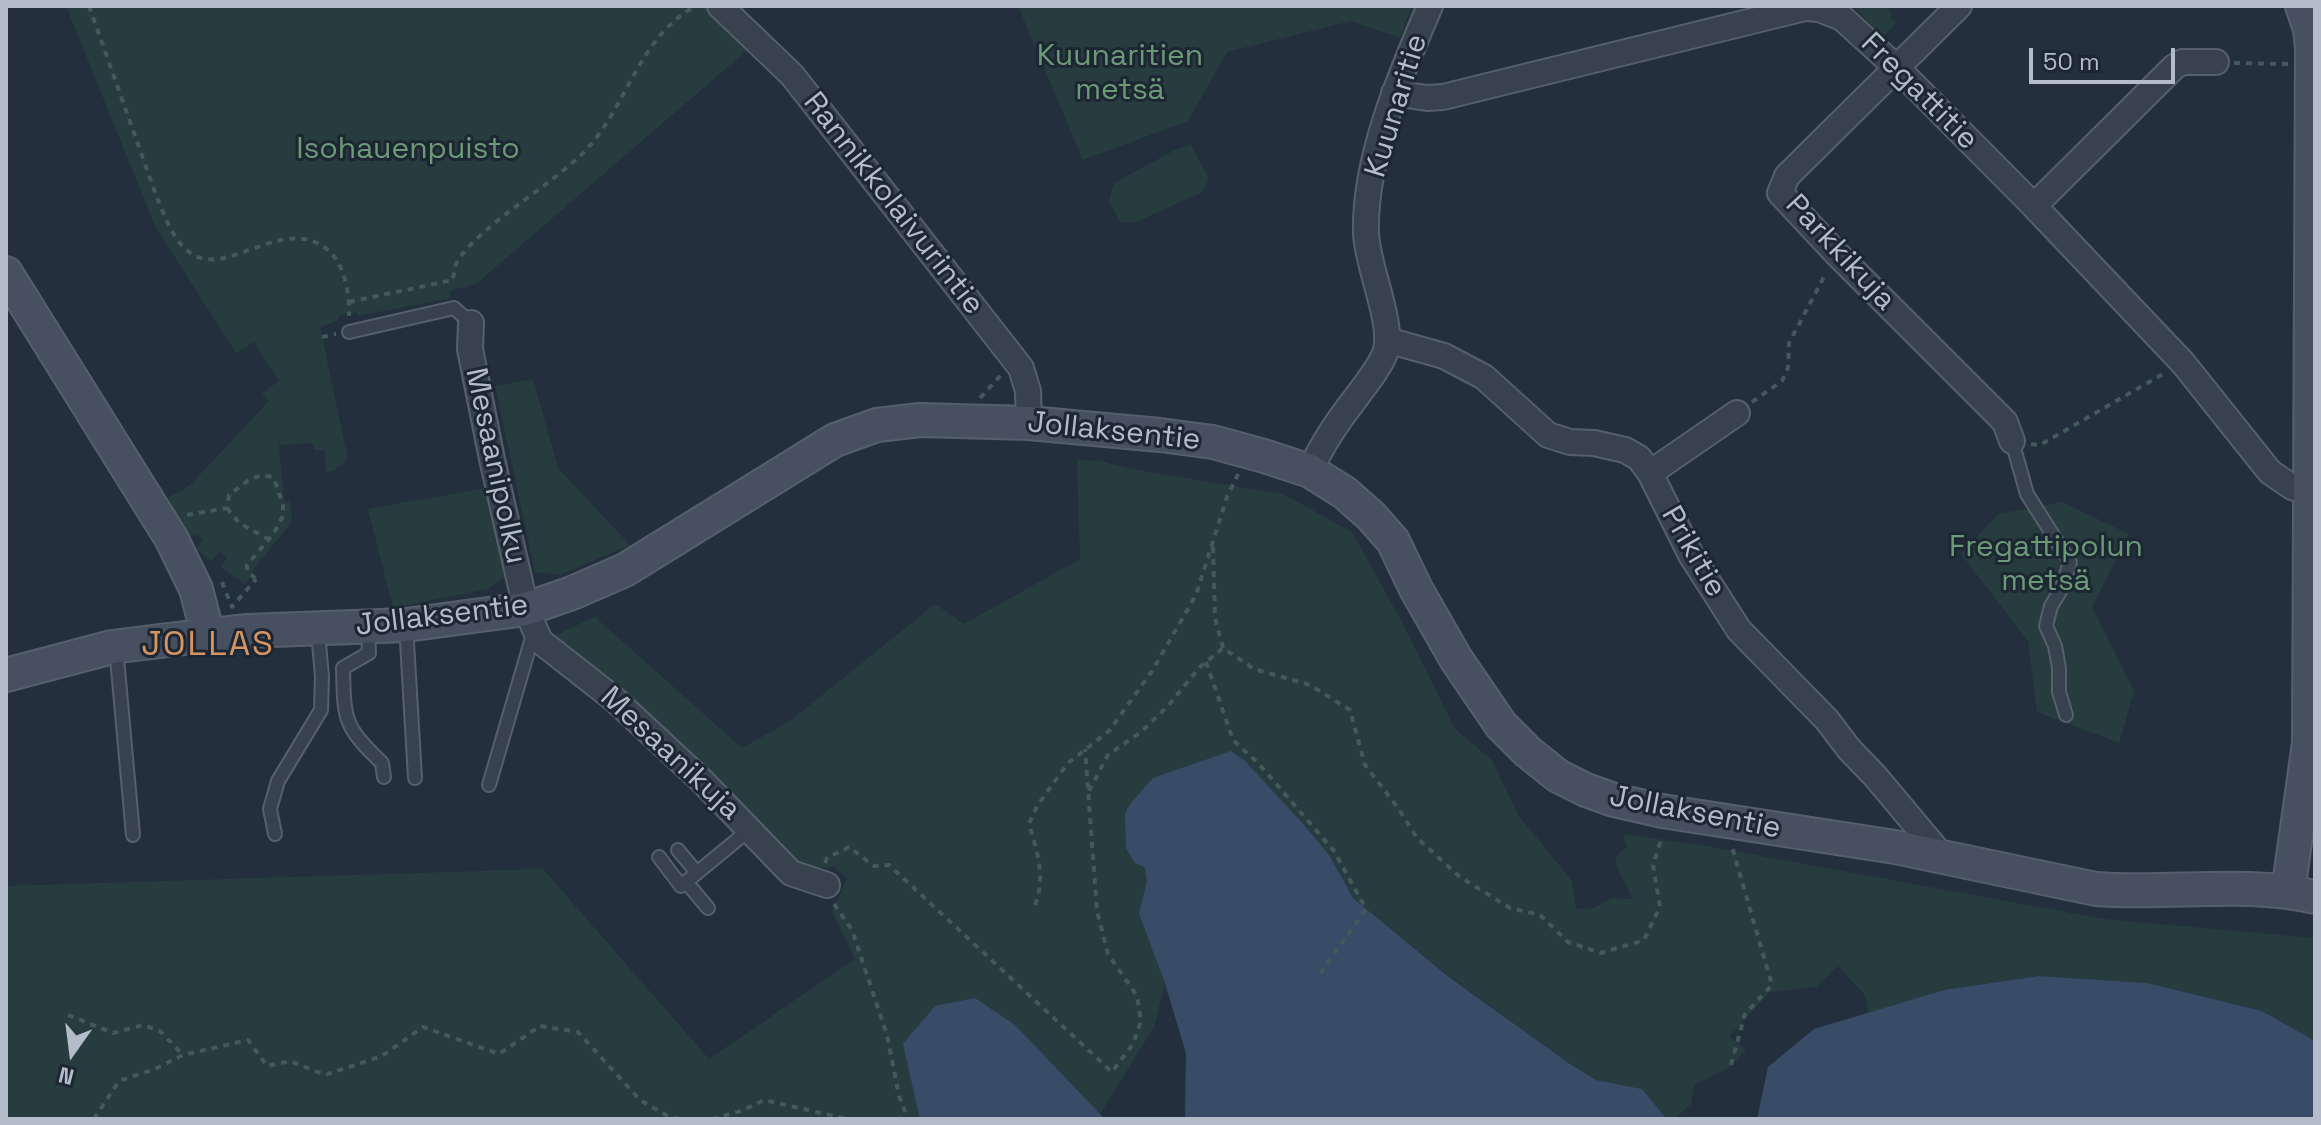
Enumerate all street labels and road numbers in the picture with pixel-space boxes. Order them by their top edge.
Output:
street label: Fregattitie [1853,26,1985,158]
street label: Kuunaritie [1358,30,1436,182]
street label: Rannikkolaivurintie [795,86,991,322]
street label: Parkkikuja [1777,188,1903,318]
street label: Mesaanipolku [457,365,533,567]
street label: Jollaksentie [1026,405,1202,459]
street label: Prikitie [1653,500,1733,604]
street label: Jollaksentie [354,588,530,644]
street label: Mesaanikuja [592,680,748,828]
street label: Jollaksentie [1606,779,1784,847]

